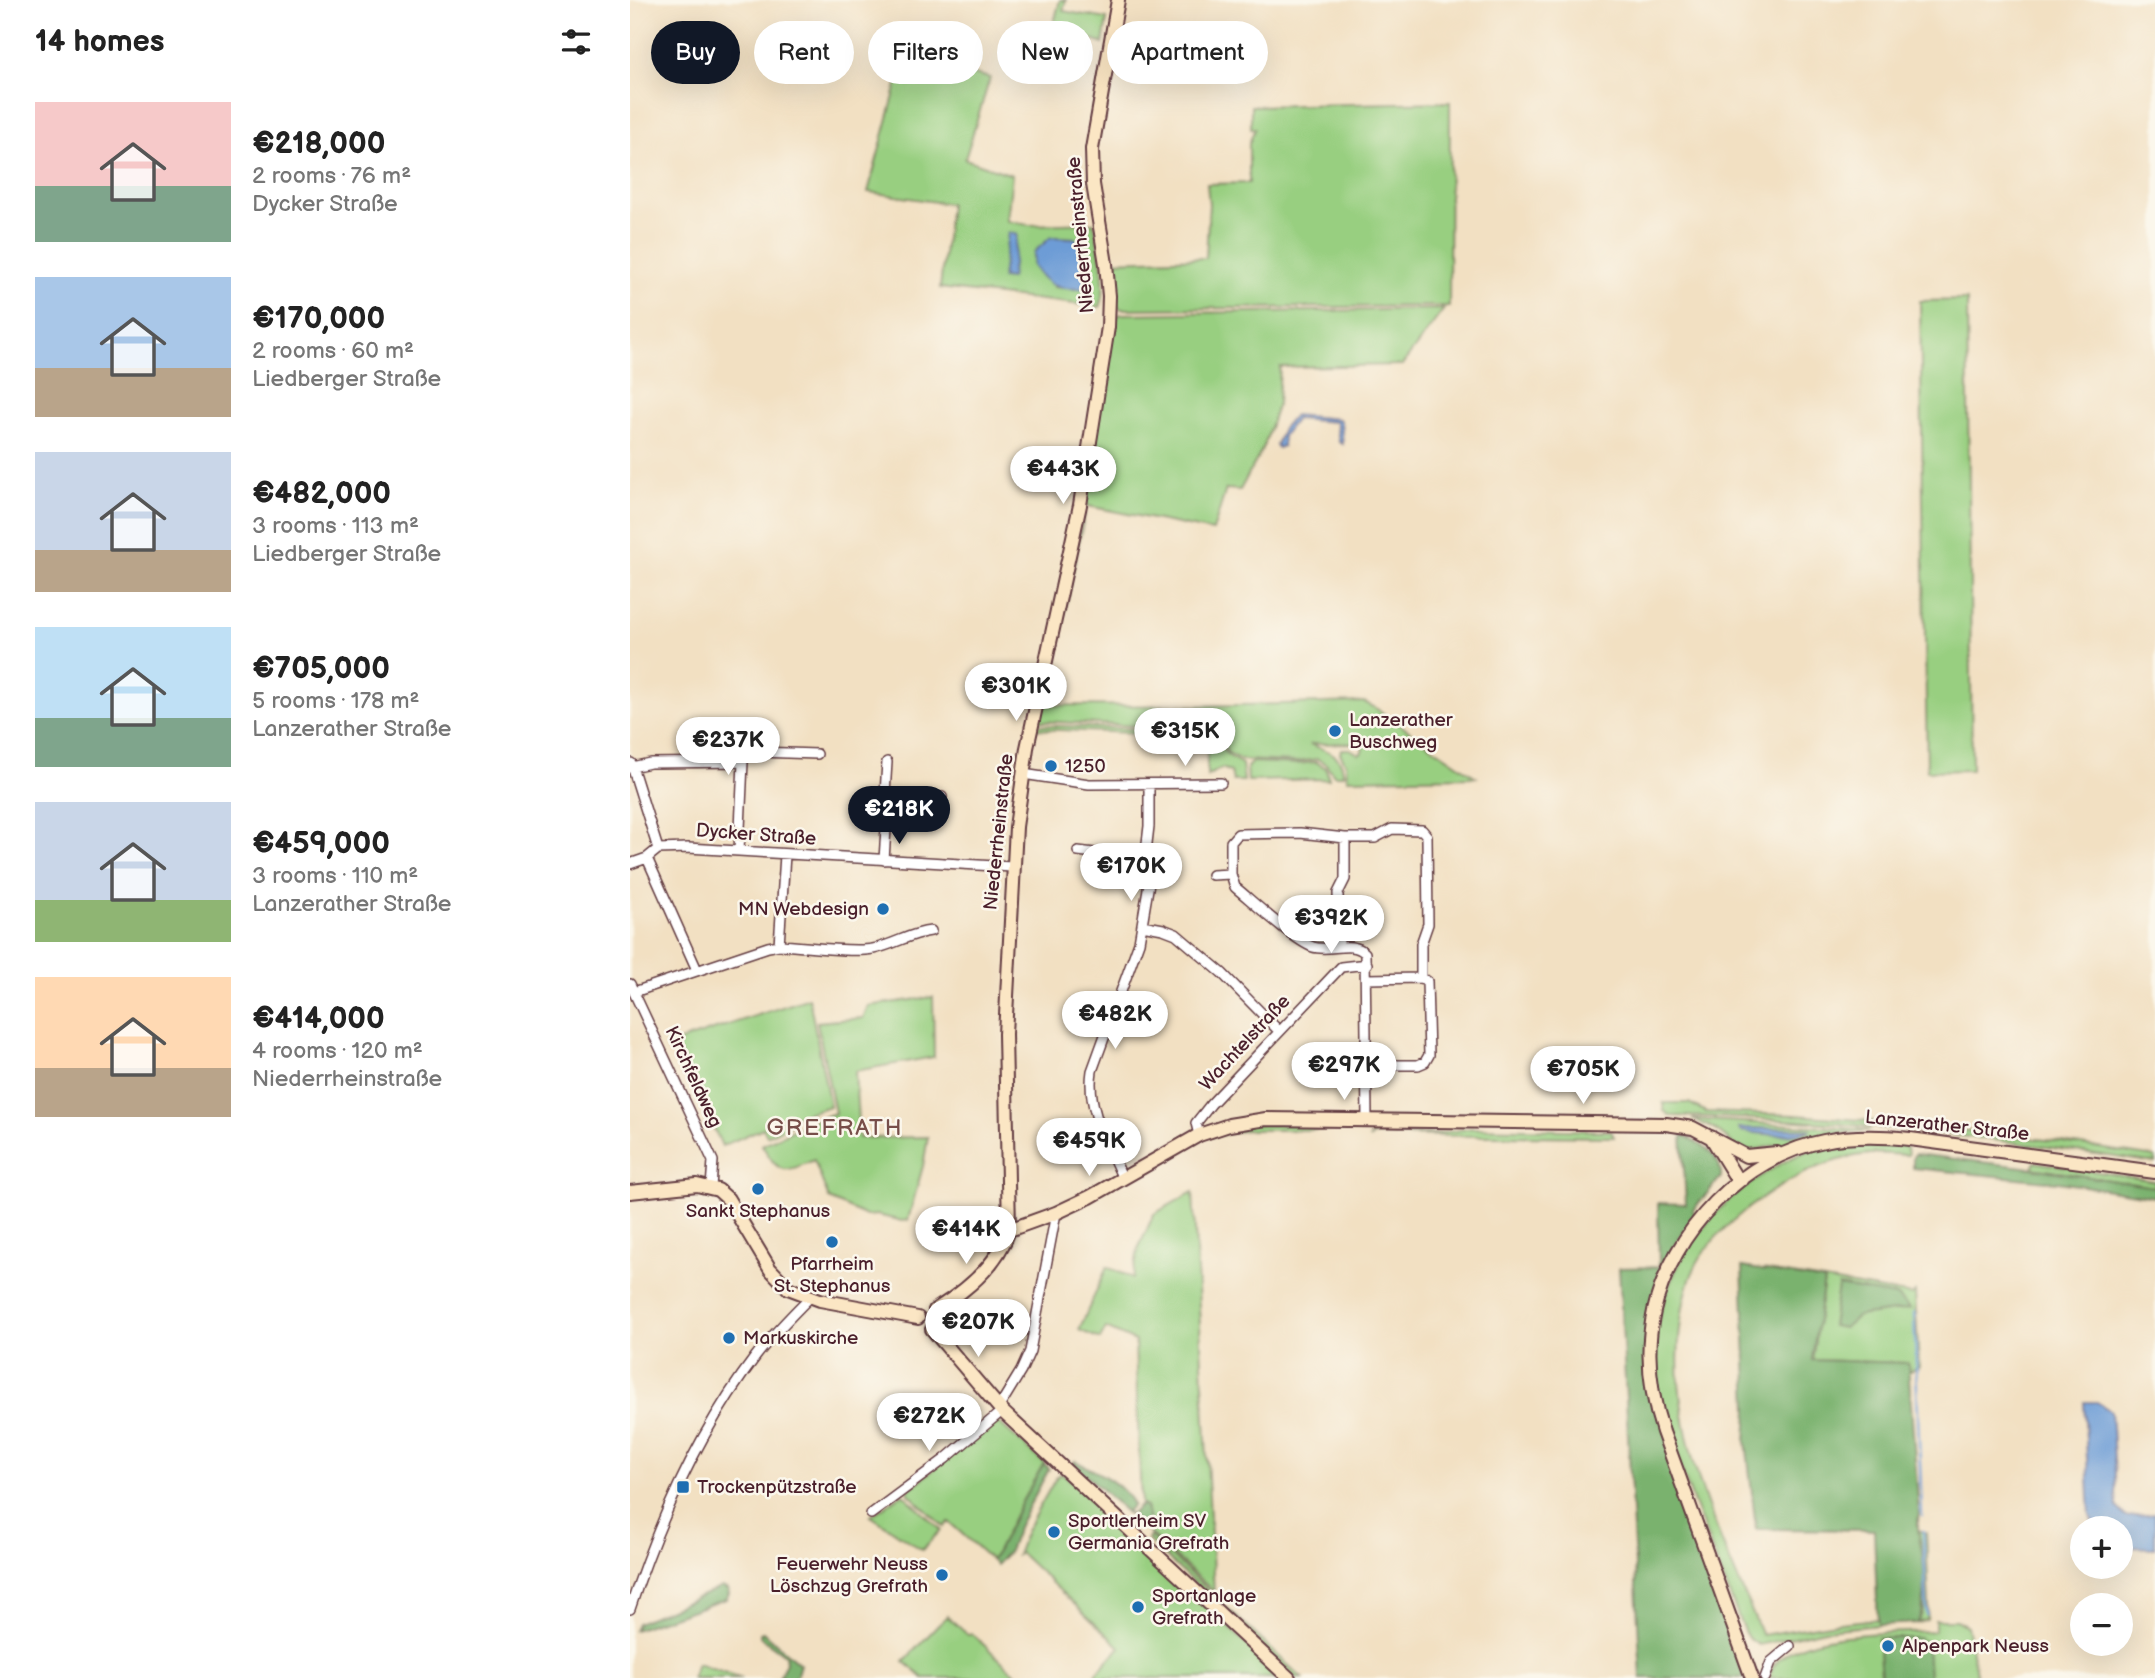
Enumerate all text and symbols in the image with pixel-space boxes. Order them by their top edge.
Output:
chip: Buy [651,21,740,84]
chip: Rent [754,21,854,84]
chip: Filters [868,21,983,84]
chip: New [997,21,1093,84]
chip: Apartment [1107,21,1268,84]
icon: filters [557,23,595,61]
text: 14 homes [35,24,164,60]
text: €218,000 [252,126,385,162]
icon: home [91,130,175,214]
street label: Niederrheinstraße [1063,156,1099,314]
text: 2 rooms · 76 m² [252,162,411,190]
text: Dycker Straße [252,190,398,218]
text: €170,000 [252,301,385,337]
icon: home [91,305,175,389]
text: 2 rooms · 60 m² [252,337,414,365]
text: Liedberger Straße [252,365,441,393]
pin: €443K [1014,447,1112,506]
text: €443K [1026,455,1100,483]
text: €482,000 [252,476,391,512]
icon: home [91,480,175,564]
text: 3 rooms · 113 m² [252,512,419,540]
text: Liedberger Straße [252,540,441,568]
text: €705,000 [252,651,390,687]
icon: home [91,655,175,739]
pin: €301K [967,664,1065,723]
text: €301K [981,672,1051,700]
text: 5 rooms · 178 m² [252,687,420,715]
pin: €315K [1136,708,1234,768]
place label: Lanzerather Buschweg [1349,709,1454,754]
text: Lanzerather Straße [252,715,451,743]
text: €315K [1150,717,1220,745]
pin: €237K [679,718,777,777]
marker: Lanzerather Buschweg [1327,723,1343,739]
text: €237K [692,726,764,754]
street label: Niederrheinstraße [979,753,1019,911]
place label: 1250 [1065,755,1106,778]
marker: 1250 [1043,758,1059,774]
pin: €218K [850,786,948,846]
text: €218K [864,795,934,823]
street label: Dycker Straße [695,819,817,851]
text: €459,000 [252,826,390,862]
icon: home [91,830,175,914]
pin: €170K [1082,844,1180,903]
text: €170K [1096,852,1166,880]
text: 3 rooms · 110 m² [252,862,418,890]
text: Lanzerather Straße [252,890,451,918]
pin: €392K [1282,895,1380,955]
place label: MN Webdesign [738,898,869,921]
marker: MN Webdesign [875,901,891,917]
text: €392K [1294,904,1368,932]
street label: Wachtelstraße [1195,990,1295,1096]
pin: €482K [1066,992,1164,1051]
text: €482K [1078,1000,1152,1028]
text: €414,000 [252,1001,385,1037]
icon: home [91,1005,175,1089]
street label: Kirchfeldweg [659,1023,727,1131]
text: 4 rooms · 120 m² [252,1037,423,1065]
pin: €297K [1295,1042,1393,1102]
pin: €705K [1534,1046,1632,1106]
text: €297K [1308,1051,1380,1079]
text: €705K [1546,1055,1620,1083]
text: Niederrheinstraße [252,1065,442,1093]
street label: Lanzerather Straße [1864,1106,2030,1146]
district label: GREFRATH [766,1114,904,1142]
pin: €459K [1040,1118,1138,1178]
text: €459K [1052,1127,1126,1155]
marker: Sankt Stephanus [750,1181,766,1197]
place label: Sankt Stephanus [686,1200,830,1223]
pin: €414K [917,1206,1015,1266]
text: €414K [931,1215,1001,1243]
marker: Pfarrheim St. Stephanus [824,1234,840,1250]
place label: Pfarrheim St. Stephanus [774,1253,890,1298]
pin: €207K [929,1300,1027,1359]
text: €207K [941,1308,1015,1336]
place label: Markuskirche [743,1327,858,1350]
marker: Markuskirche [721,1330,737,1346]
pin: €272K [880,1394,978,1453]
text: €272K [893,1402,965,1430]
place label: Trockenpützstraße [697,1476,857,1499]
marker: Trockenpützstraße [675,1479,691,1495]
place label: Sportlerheim SV Germania Grefrath [1068,1510,1229,1555]
map controls [2070,1516,2133,1656]
button: + [2070,1516,2133,1579]
marker: Sportlerheim SV Germania Grefrath [1046,1524,1062,1540]
place label: Feuerwehr Neuss Löschzug Grefrath [770,1553,928,1598]
marker: Feuerwehr Neuss Löschzug Grefrath [934,1567,950,1583]
place label: Sportanlage Grefrath [1152,1585,1256,1630]
button: − [2070,1593,2133,1656]
marker: Sportanlage Grefrath [1130,1599,1146,1615]
place label: Alpenpark Neuss [1902,1635,2049,1658]
marker: Alpenpark Neuss [1880,1638,1896,1654]

